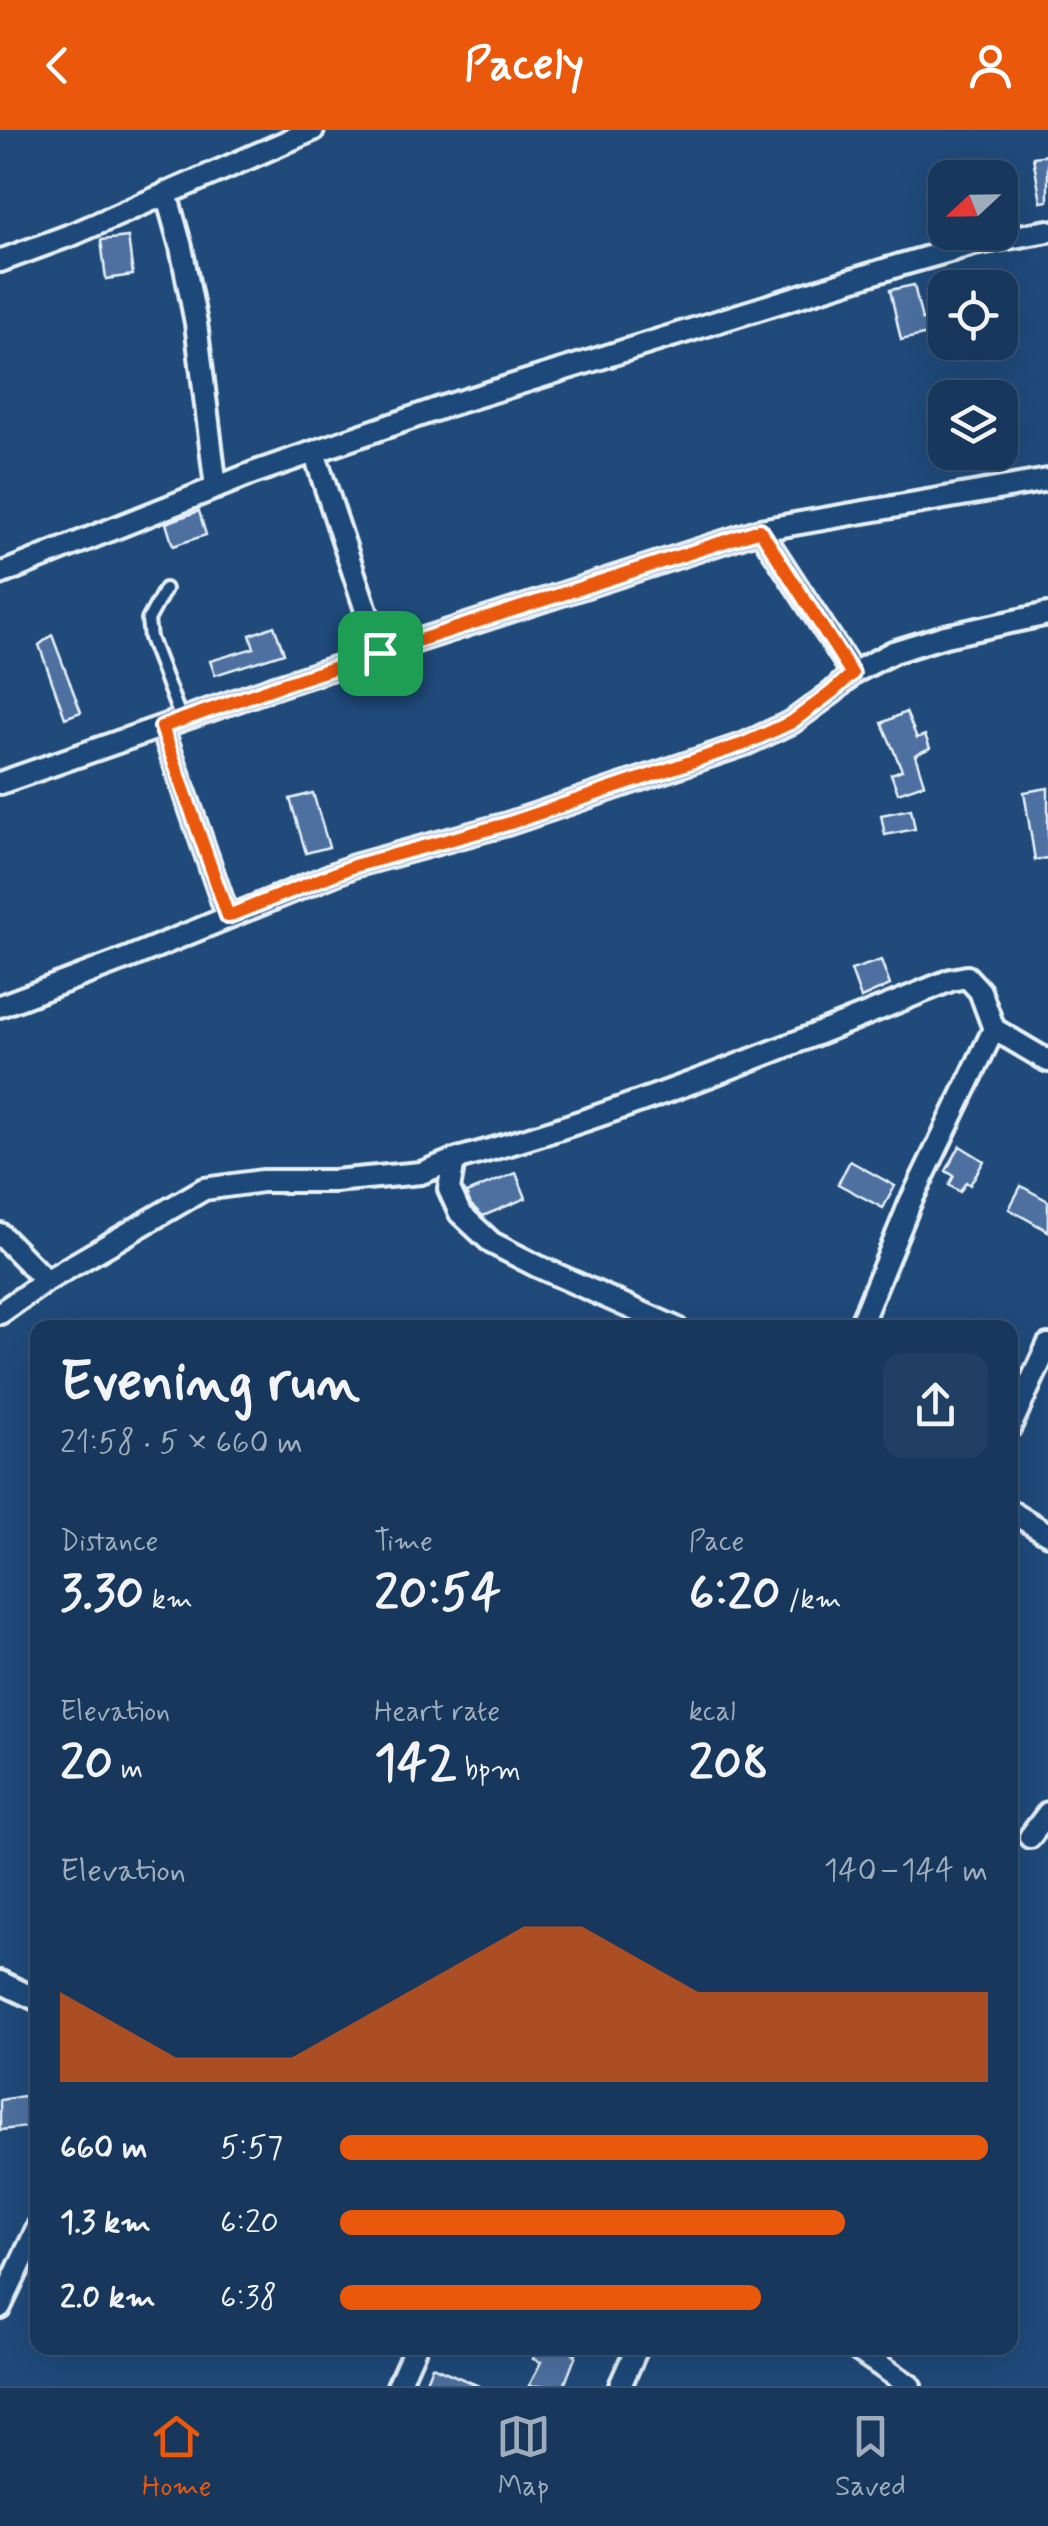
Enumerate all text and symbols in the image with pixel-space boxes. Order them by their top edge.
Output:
text: Pacely [464,36,584,95]
icon: back [30,38,85,93]
icon: person [963,38,1018,93]
north arrow [928,160,1018,250]
map controls [928,160,1018,470]
button: locate [928,270,1018,360]
button: layers [928,380,1018,470]
pin [338,611,423,696]
icon: arrive [353,626,408,681]
text: Evening run [60,1348,360,1420]
button: share [883,1353,988,1458]
text: 21:58 · 5 × 660 m [60,1422,303,1464]
text: Distance [60,1524,158,1561]
text: Time [374,1524,433,1561]
text: Pace [689,1524,744,1561]
text: 3.30 [60,1561,144,1627]
text: 20:54 [374,1561,501,1627]
text: 6:20 [689,1561,781,1627]
text: km [144,1582,193,1619]
text: /km [781,1582,841,1619]
text: Elevation [60,1694,170,1731]
text: Heart rate [374,1694,500,1731]
text: kcal [689,1694,736,1731]
text: 20 [60,1731,113,1797]
text: 142 [374,1731,457,1797]
text: 208 [689,1731,769,1797]
text: m [113,1752,143,1789]
text: bpm [457,1752,521,1789]
text: Elevation [60,1850,186,1892]
text: 140–144 m [824,1850,988,1892]
text: 660 m [60,2127,147,2169]
text: 5:57 [220,2127,283,2169]
text: 1.3 km [60,2202,151,2244]
text: 6:20 [220,2202,279,2244]
text: 2.0 km [60,2277,156,2319]
text: 6:38 [220,2277,277,2319]
tab: Home [142,2409,212,2506]
tab: Map [496,2409,551,2506]
tab: Saved [835,2409,906,2506]

